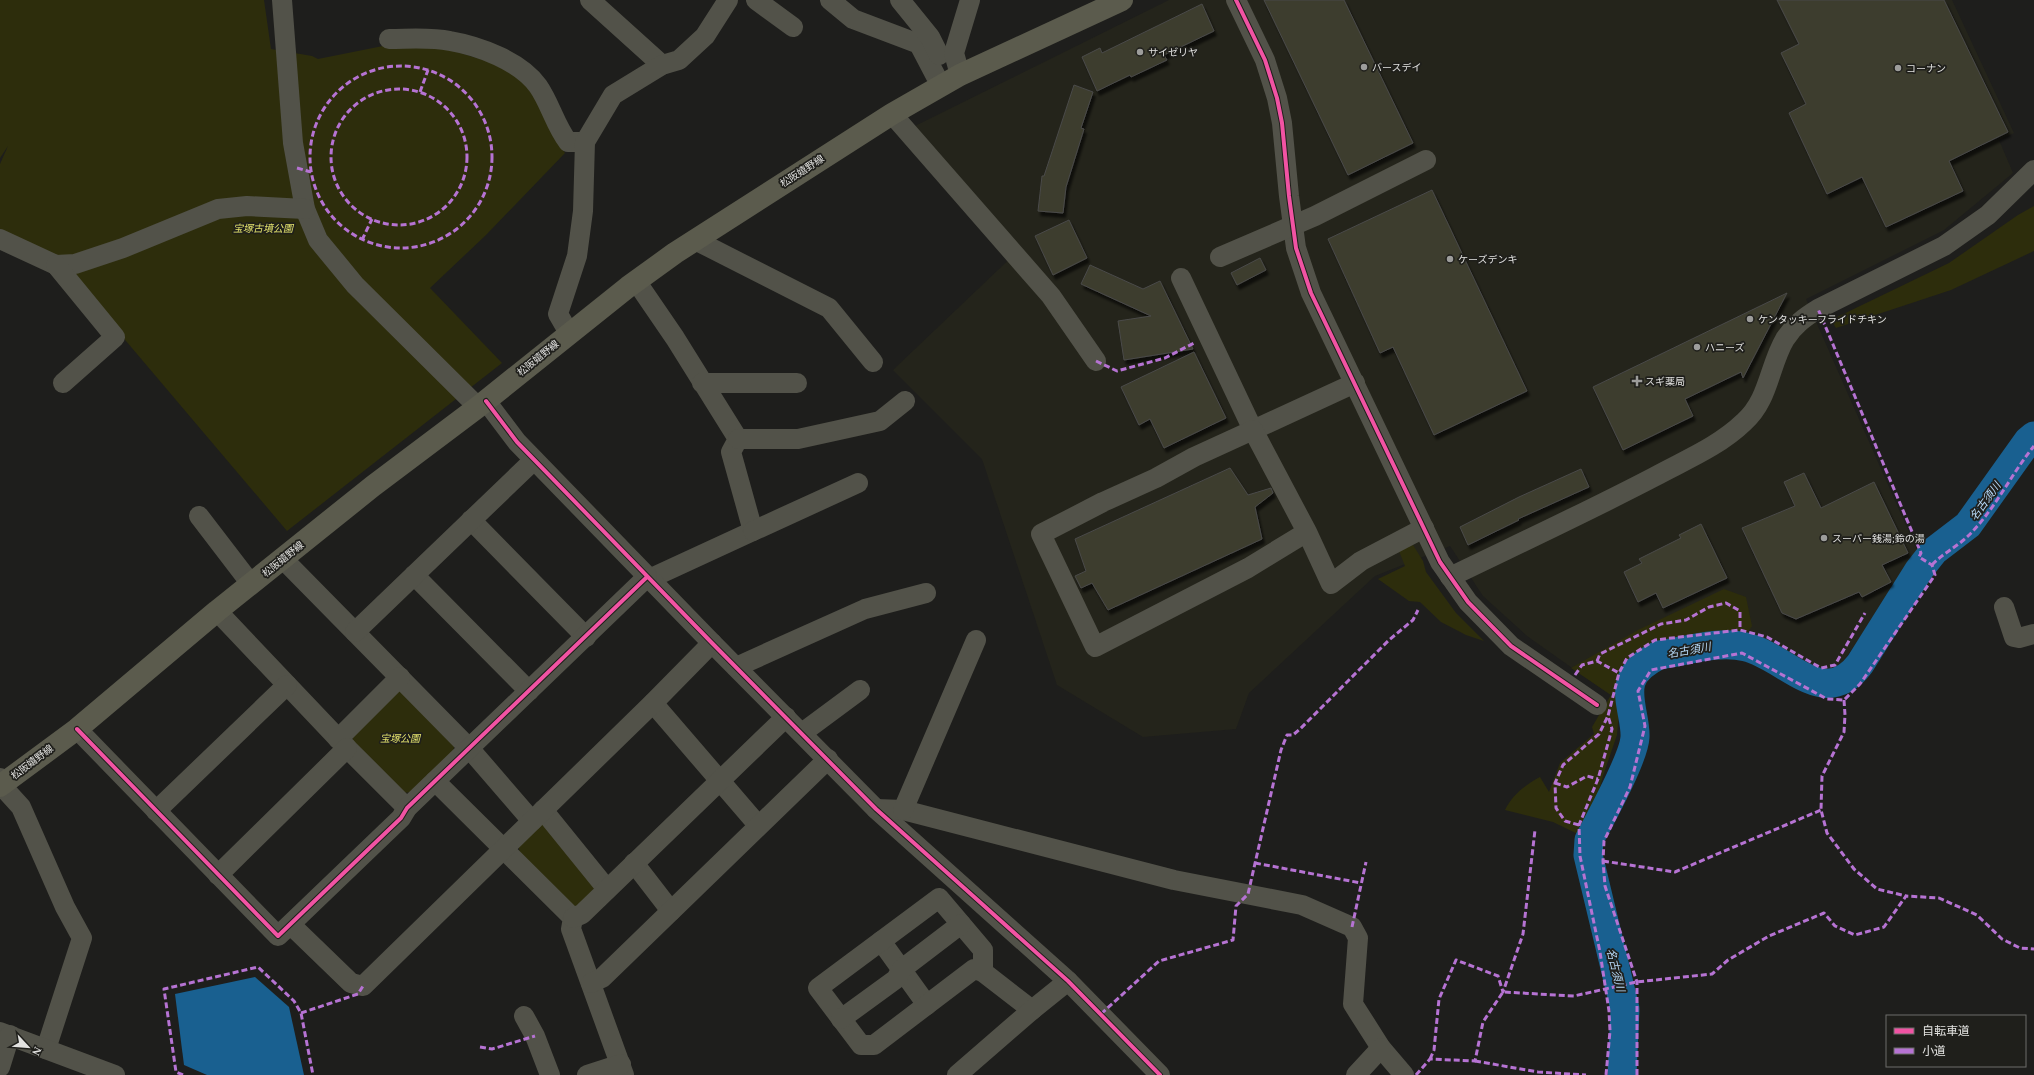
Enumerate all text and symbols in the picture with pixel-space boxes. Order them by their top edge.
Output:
marker: サイゼリヤ [1135,47,1145,57]
place label: サイゼリヤ [1148,47,1198,58]
marker: バースデイ [1359,62,1369,72]
place label: バースデイ [1372,62,1422,73]
marker: コーナン [1893,63,1903,73]
place label: コーナン [1906,63,1946,74]
street label: 松阪嬉野線 [778,153,826,189]
park label: 宝塚古墳公園 [233,223,295,234]
marker: ケーズデンキ [1445,254,1455,264]
place label: ケーズデンキ [1458,254,1518,265]
marker: ケンタッキーフライドチキン [1745,314,1755,324]
place label: ケンタッキーフライドチキン [1758,314,1887,325]
street label: 松阪嬉野線 [515,338,561,378]
marker: ハニーズ [1692,342,1702,352]
place label: ハニーズ [1705,342,1745,353]
marker: スギ薬局 [1632,376,1642,386]
place label: スギ薬局 [1645,376,1685,387]
water label: 名古須川 [1967,479,2003,522]
marker: スーパー銭湯;鈴の湯 [1819,533,1829,543]
place label: スーパー銭湯;鈴の湯 [1832,533,1925,544]
street label: 松阪嬉野線 [260,539,306,579]
water label: 名古須川 [1666,640,1713,660]
park label: 宝塚公園 [380,733,422,744]
street label: 松阪嬉野線 [9,743,55,781]
water label: 名古須川 [1605,947,1627,994]
legend [1886,1015,2026,1067]
text: 自転車道 [1922,1024,1970,1038]
north arrow [8,1027,48,1067]
text: 小道 [1922,1044,1946,1058]
text: N [30,1045,44,1058]

